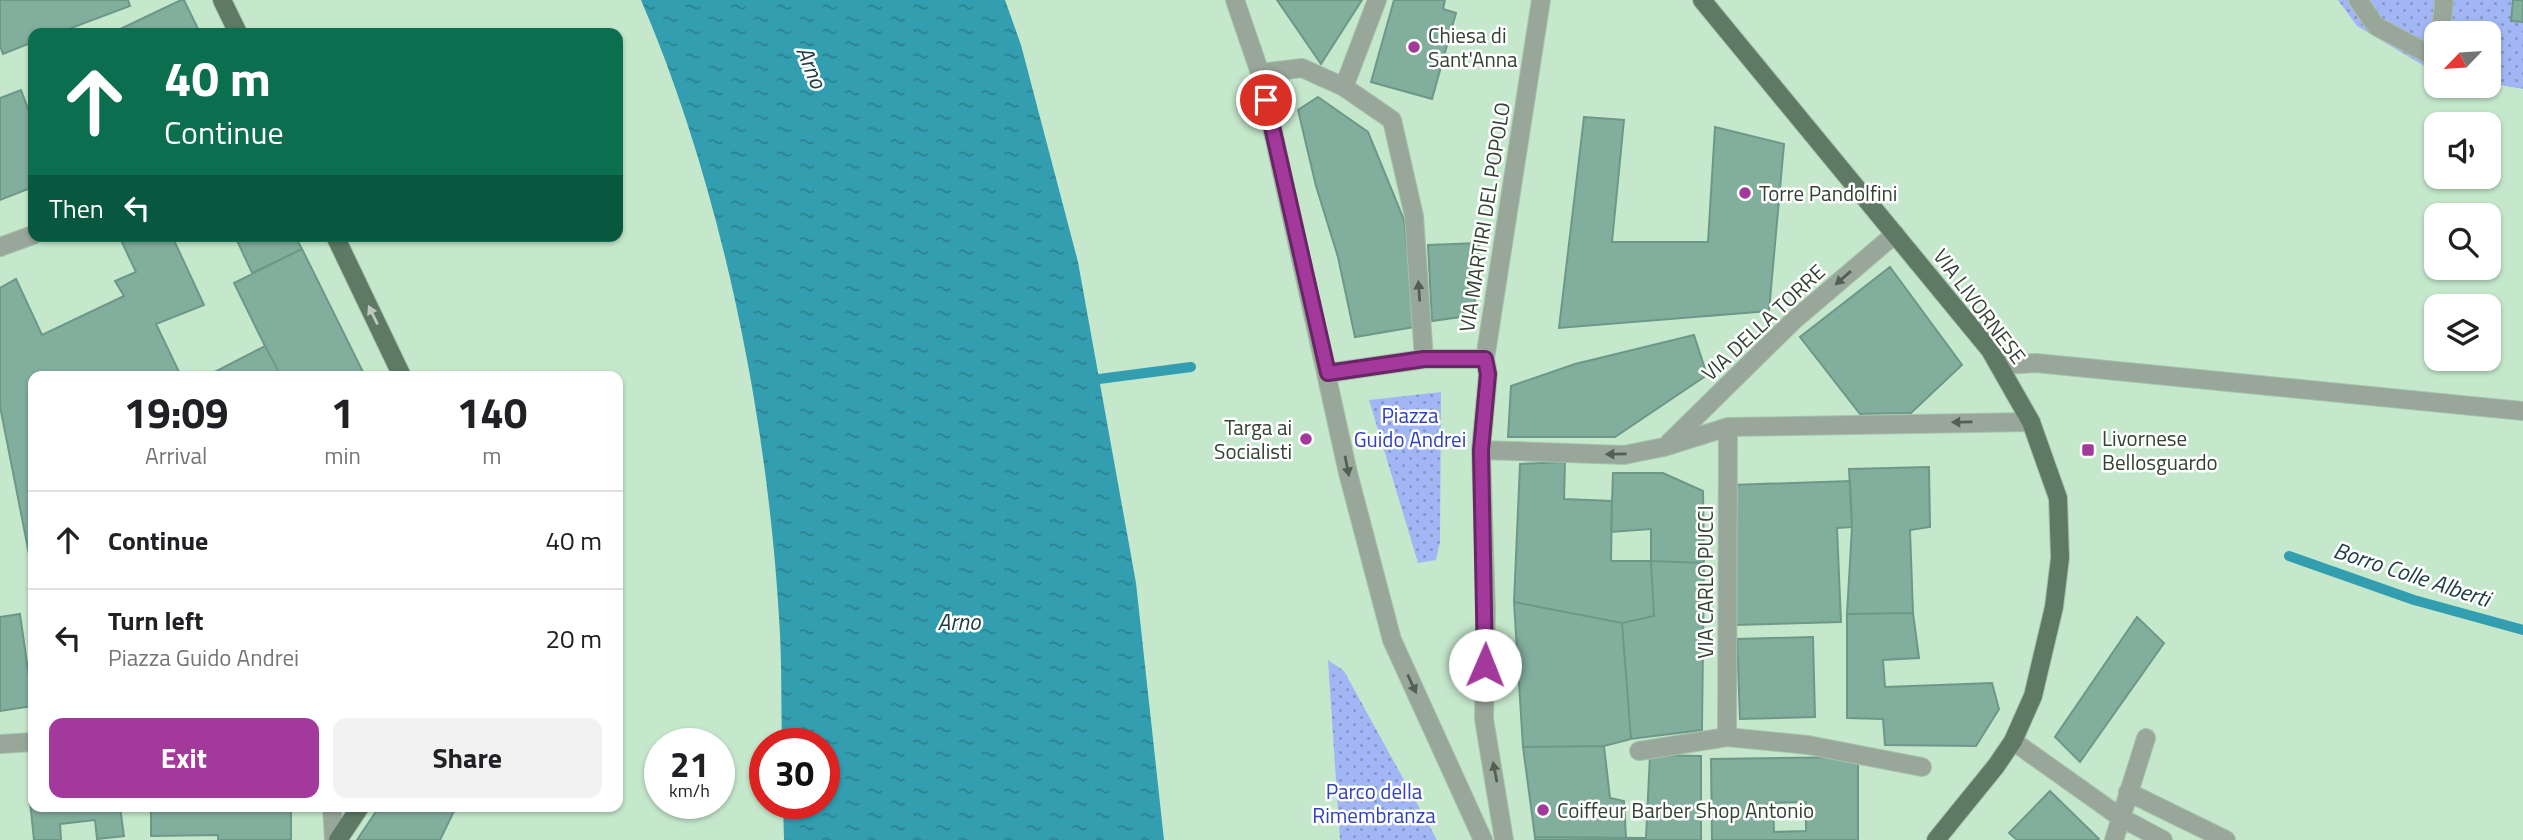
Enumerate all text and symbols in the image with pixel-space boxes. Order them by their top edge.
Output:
place label: Chiesa di Sant'Anna [1428,19,1518,75]
north arrow [2424,21,2501,98]
map controls [2424,21,2501,371]
marker: Chiesa di Sant'Anna [1406,39,1422,55]
text: 40 m [164,40,271,115]
water label: Arno [788,41,836,94]
icon: ahead [49,56,140,147]
pin [1236,70,1296,130]
icon: arrive [1247,81,1285,119]
street label: VIA MARTIRI DEL POPOLO [1450,100,1518,334]
text: Continue [164,108,284,156]
button: sound [2424,112,2501,189]
place label: Torre Pandolfini [1759,177,1897,209]
marker: Torre Pandolfini [1737,185,1753,201]
text: Then [49,189,104,228]
icon: left [118,189,156,227]
button: search [2424,203,2501,280]
street label: VIA LIVORNESE [1926,242,2034,370]
street label: VIA DELLA TORRE [1694,256,1832,388]
one-way arrow [1834,270,1852,286]
one-way arrow [1414,279,1425,301]
button: layers [2424,294,2501,371]
one-way arrow [367,305,378,325]
text: 19:09 [124,380,229,444]
text: 1 [331,380,354,444]
text: 140 [457,380,527,444]
park label: Piazza Guido Andrei [1354,399,1466,455]
place label: Targa ai Socialisti [1214,411,1292,467]
one-way arrow [1951,417,1973,428]
place label: Livornese Bellosguardo [2102,422,2218,478]
marker: Targa ai Socialisti [1298,431,1314,447]
text: Arrival [145,438,207,473]
text: min [324,438,361,473]
text: m [482,438,502,473]
marker: Livornese Bellosguardo [2080,442,2096,458]
one-way arrow [1605,448,1627,460]
one-way arrow [1342,455,1353,477]
street label: VIA CARLO PUCCI [1689,505,1721,659]
icon: ahead [49,521,87,559]
text: Continue [108,521,208,560]
text: 40 m [545,521,602,560]
water label: Borro Colle Alberti [2329,532,2497,616]
text: Turn left [108,601,203,640]
water label: Arno [938,604,981,639]
icon: left [49,619,87,657]
text: 20 m [545,619,602,658]
position arrow [1448,628,1522,702]
text: Piazza Guido Andrei [108,640,299,675]
one-way arrow [1406,674,1418,694]
button: Exit [49,718,319,798]
button: Share [333,718,602,798]
speed limit sign: 30 [749,728,840,819]
text: 21 [670,737,709,791]
one-way arrow [1489,761,1500,783]
park label: Parco della Rimembranza [1312,775,1436,831]
text: km/h [669,777,710,804]
place label: Coiffeur Barber Shop Antonio [1557,794,1814,826]
marker: Coiffeur Barber Shop Antonio [1535,802,1551,818]

